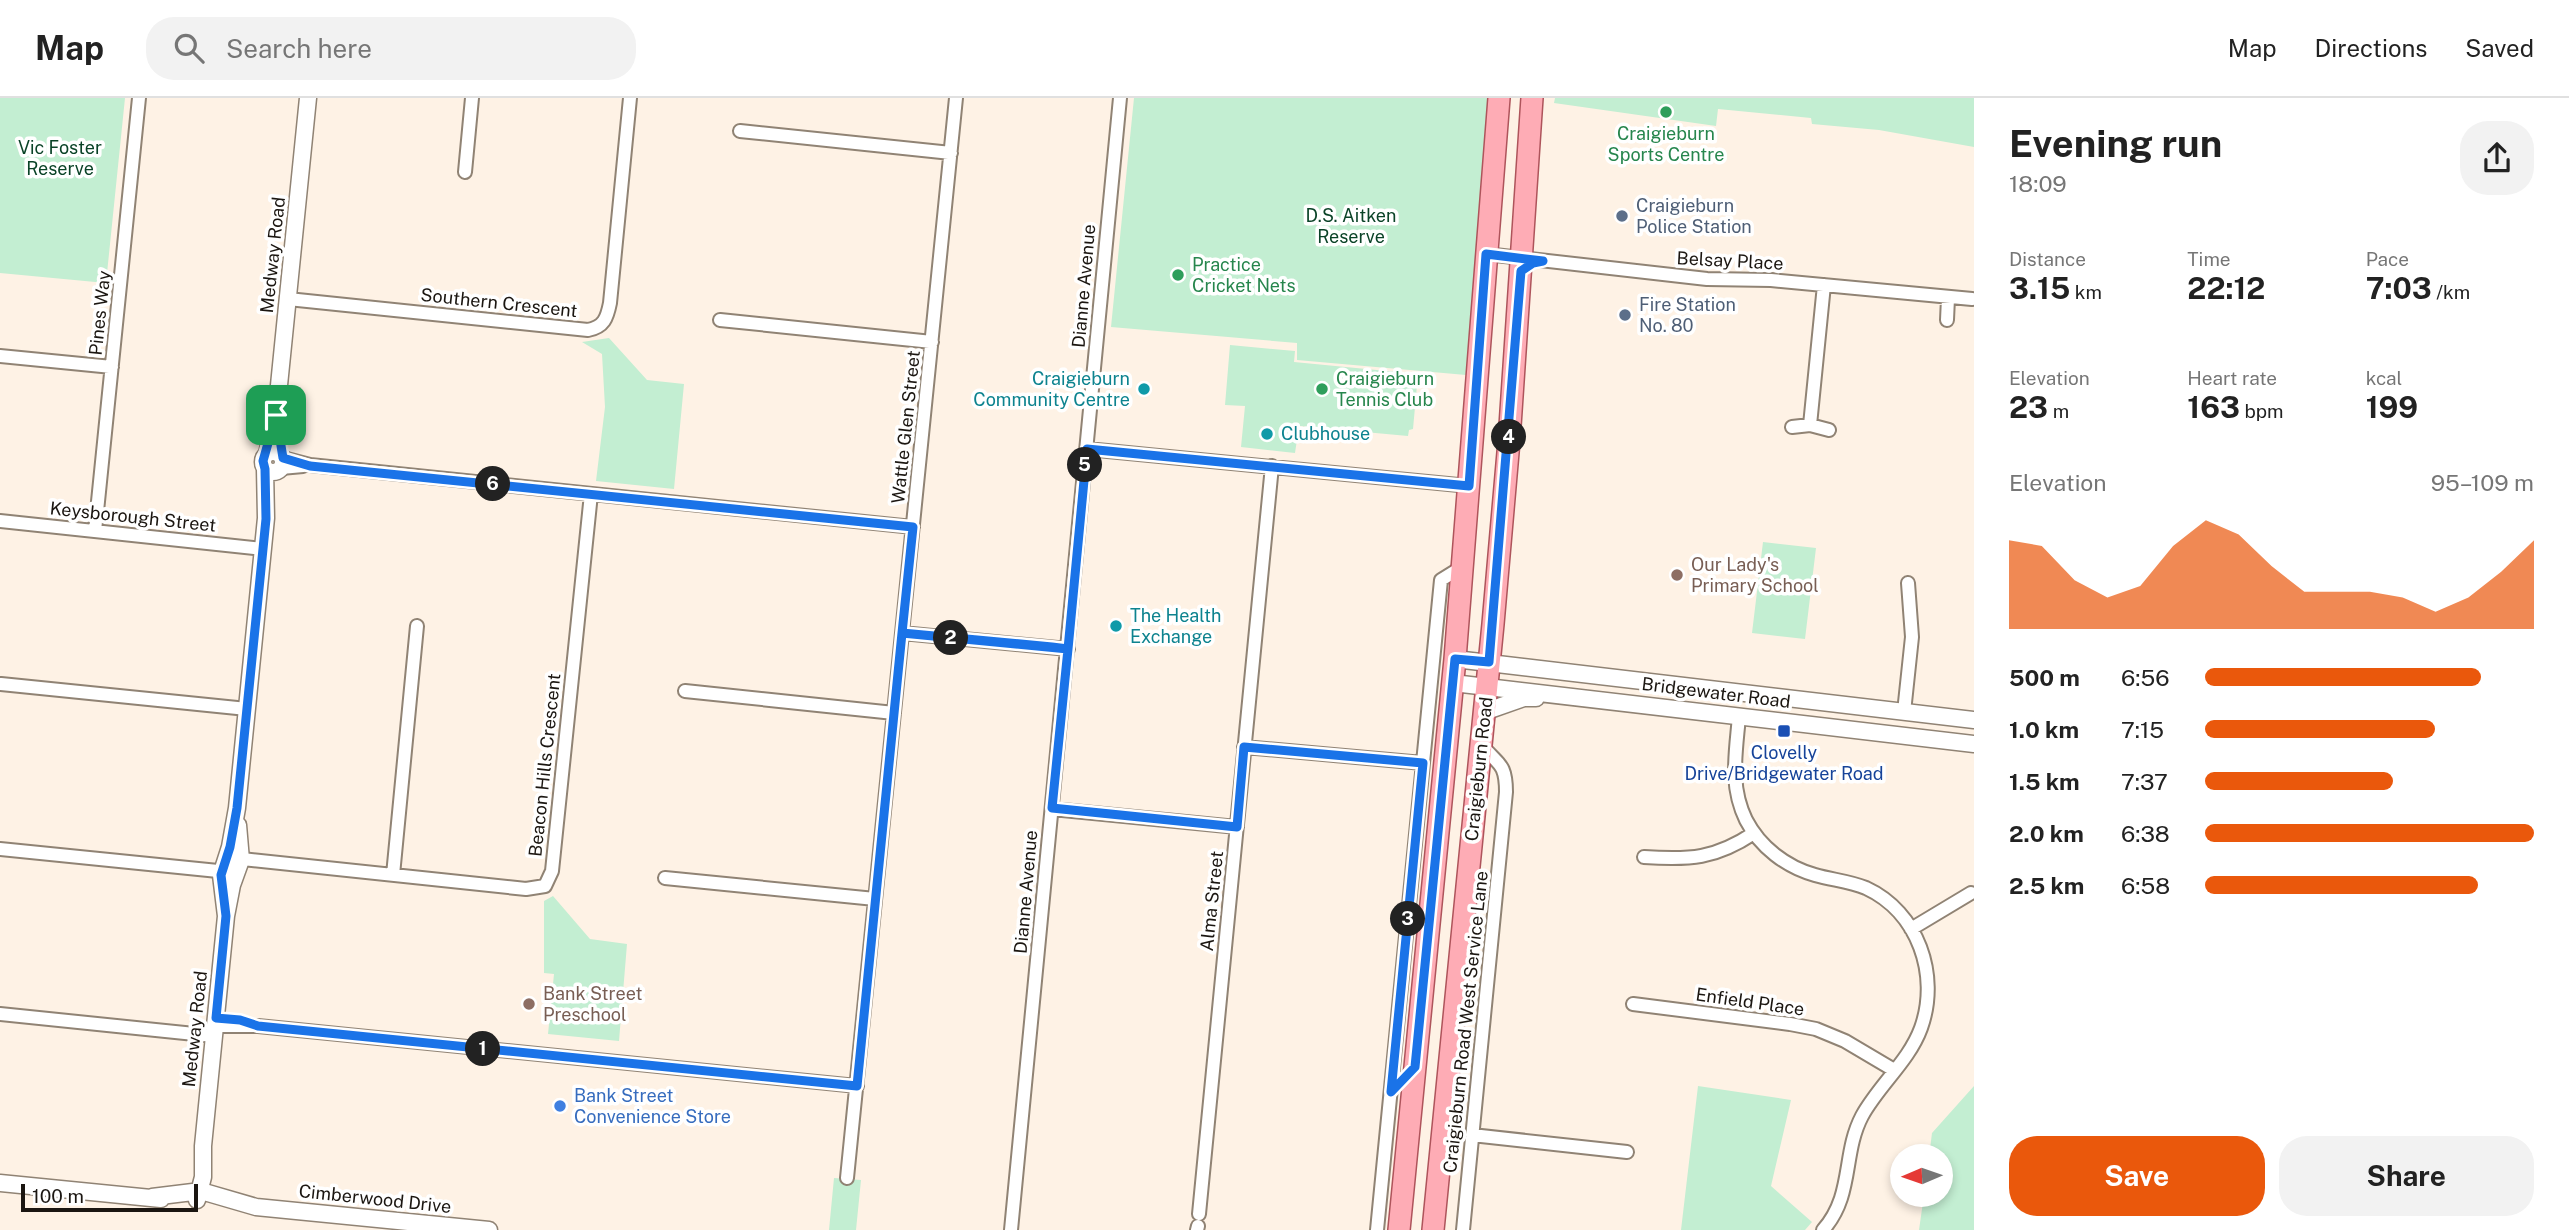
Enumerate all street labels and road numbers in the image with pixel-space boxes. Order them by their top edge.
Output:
street label: Medway Road [256,196,289,314]
street label: Dianne Avenue [1068,223,1099,349]
street label: Belsay Place [1676,247,1784,274]
street label: Pines Way [85,269,114,356]
street label: Southern Crescent [420,284,578,321]
street label: Wattle Glen Street [887,349,924,505]
street label: Keysborough Street [49,497,217,536]
street label: Beacon Hills Crescent [524,672,565,858]
street label: Bridgewater Road [1641,673,1792,712]
street label: Craigieburn Road [1460,696,1497,842]
street label: Dianne Avenue [1010,829,1041,955]
street label: Alma Street [1196,850,1227,952]
street label: Craigieburn Road West Service Lane [1439,870,1492,1174]
street label: Medway Road [178,970,211,1088]
street label: Enfield Place [1694,983,1806,1020]
street label: Cimberwood Drive [298,1180,452,1217]

